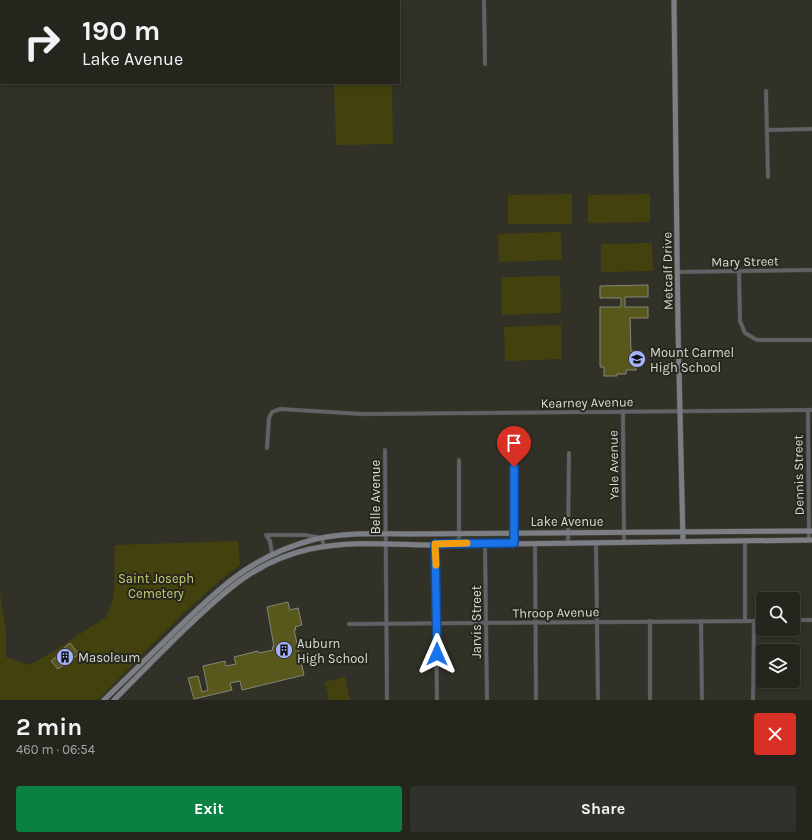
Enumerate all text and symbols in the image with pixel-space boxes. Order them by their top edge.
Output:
text: 190 m [82,14,160,47]
icon: right [16,16,68,68]
text: Lake Avenue [82,48,183,70]
street label: Metcalf Drive [659,232,676,310]
street label: Mary Street [711,253,779,270]
place label: Mount Carmel High School [650,345,734,375]
school or university icon: Mount Carmel High School [627,349,647,369]
street label: Kearney Avenue [540,394,634,411]
pin [497,426,531,467]
street label: Yale Avenue [605,430,622,500]
icon: arrive [503,432,525,454]
street label: Dennis Street [790,435,807,515]
street label: Belle Avenue [368,459,383,534]
street label: Lake Avenue [530,514,604,529]
park label: Saint Joseph Cemetery [118,571,194,601]
street label: Jarvis Street [469,585,484,659]
map controls [756,592,800,688]
button: search [756,592,800,636]
street label: Throop Avenue [513,604,600,621]
position arrow [416,633,458,675]
place label: Auburn High School [297,636,368,666]
building icon: Auburn High School [274,640,294,660]
button: layers [756,644,800,688]
building icon: Masoleum [55,647,75,667]
place label: Masoleum [78,650,140,665]
text: 2 min [16,713,82,741]
button: close [754,713,796,755]
text: 460 m · 06:54 [16,742,95,757]
button: Exit [16,786,402,832]
button: Share [410,786,796,832]

